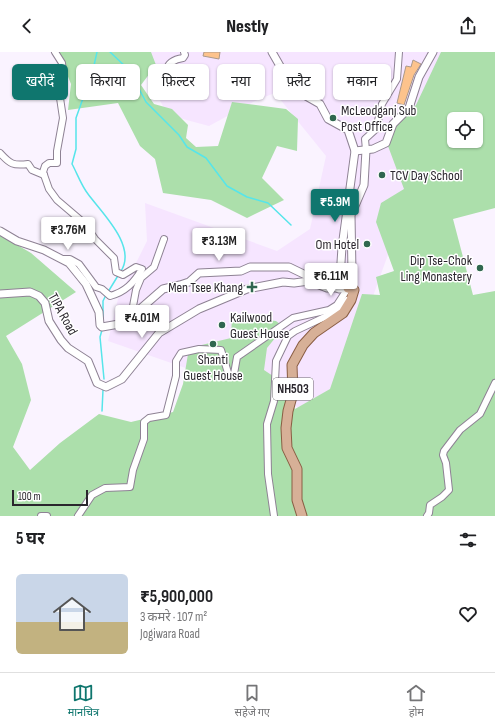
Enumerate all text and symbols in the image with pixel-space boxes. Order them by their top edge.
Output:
icon: back [16,15,38,37]
icon: share [457,15,479,37]
text: Nestly [226,16,269,37]
chip: खरीदें [12,64,68,100]
chip: किराया [76,64,140,100]
chip: फ़िल्टर [148,64,209,100]
chip: नया [217,64,265,100]
chip: फ़्लैट [273,64,325,100]
chip: मकान [333,64,391,100]
place label: McLeodganj Sub Post Office [341,102,417,135]
map controls [447,112,483,148]
button: locate [447,112,483,148]
marker: McLeodganj Sub Post Office [328,113,338,123]
place label: TCV Day School [390,167,462,184]
marker: TCV Day School [377,170,387,180]
pin: ₹5.9M [307,189,363,223]
text: ₹5.9M [320,194,350,210]
pin: ₹3.76M [35,217,101,251]
text: ₹3.76M [50,222,86,238]
pin: ₹3.13M [186,228,252,262]
text: ₹3.13M [201,233,237,249]
place label: Om Hotel [316,236,359,253]
marker: Om Hotel [362,239,372,249]
place label: Dip Tse-Chok Ling Monastery [401,252,473,285]
pin: ₹6.11M [298,263,364,297]
marker: Dip Tse-Chok Ling Monastery [475,263,485,273]
text: ₹6.11M [314,268,348,284]
place label: Men Tsee Khang [168,279,243,296]
marker: Men Tsee Khang [246,281,258,293]
street label: TIPA Road [45,290,82,338]
pin: ₹4.01M [109,305,175,339]
place label: Kailwood Guest House [230,309,289,342]
text: ₹4.01M [124,310,160,326]
marker: Kailwood Guest House [217,320,227,330]
marker: Shanti Guest House [208,339,218,349]
place label: Shanti Guest House [183,351,243,384]
road number: NH503 [273,378,313,400]
scale bar [12,488,88,507]
text: 100 m [18,490,40,503]
text: 5 घर [16,529,45,549]
icon: filters [457,529,479,551]
text: ₹5,900,000 [140,587,213,607]
icon: home [48,590,96,638]
icon: heart [457,603,479,625]
text: 3 कमरे · 107 m² [140,609,207,625]
text: Jogiwara Road [140,626,200,642]
tab: मानचित्र [68,682,99,720]
tab: सहेजे गए [234,682,270,720]
tab: होम [405,682,427,720]

